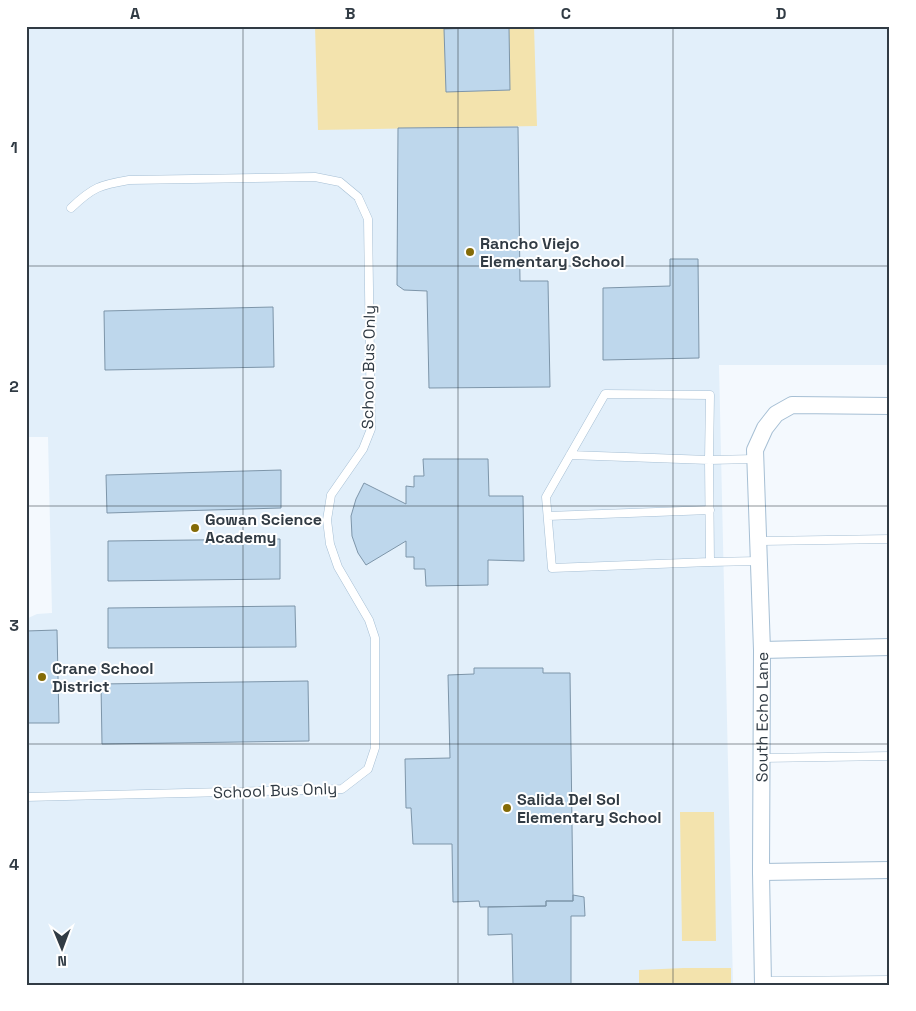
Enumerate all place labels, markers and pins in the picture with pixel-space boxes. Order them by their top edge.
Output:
place label: Rancho Viejo Elementary School [480,233,624,272]
marker: Rancho Viejo Elementary School [464,246,476,258]
place label: Gowan Science Academy [205,509,322,548]
marker: Gowan Science Academy [189,522,201,534]
place label: Crane School District [52,658,154,697]
marker: Crane School District [36,671,48,683]
place label: Salida Del Sol Elementary School [517,789,661,828]
marker: Salida Del Sol Elementary School [501,802,513,814]

